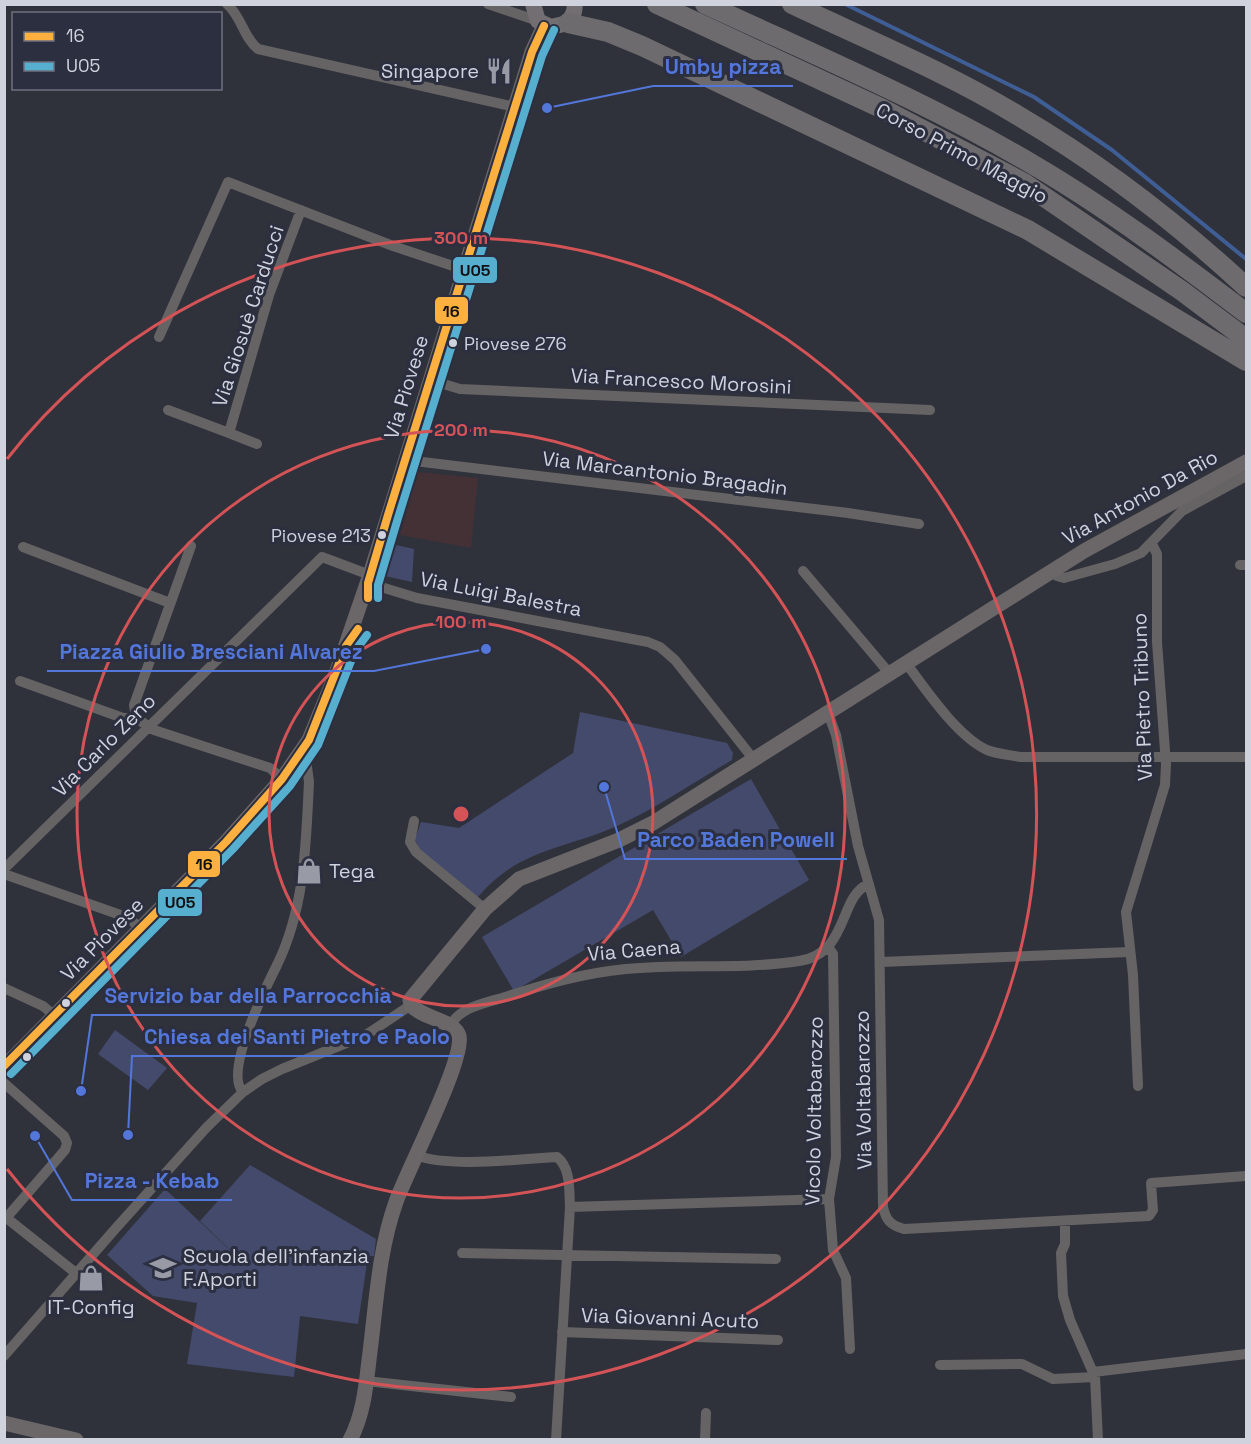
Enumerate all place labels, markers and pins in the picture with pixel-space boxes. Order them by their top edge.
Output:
callout: Umby pizza [653,47,793,86]
restaurant icon: Singapore [484,56,514,86]
place label: Singapore [381,58,479,84]
place label: Piovese 276 [464,332,567,355]
marker: Piovese 276 [447,337,459,349]
place label: Piovese 213 [271,524,371,547]
marker: Piovese 213 [376,529,388,541]
callout: Piazza Giulio Bresciani Alvarez [47,632,374,671]
centre of rings [451,804,471,824]
callout: Parco Baden Powell [625,820,847,859]
shop icon: Tega [294,856,324,886]
place label: Tega [329,858,375,884]
callout: Servizio bar della Parrocchia [92,976,403,1015]
unlabelled marker [60,997,72,1009]
callout: Chiesa dei Santi Pietro e Paolo [132,1017,462,1056]
unlabelled marker [21,1051,33,1063]
callout: Pizza - Kebab [72,1161,232,1200]
place label: Scuola dell'infanzia F.Aporti [183,1243,369,1292]
school or university icon: Scuola dell'infanzia F.Aporti [148,1253,178,1283]
shop icon: IT-Config [76,1263,106,1293]
place label: IT-Config [47,1294,135,1320]

